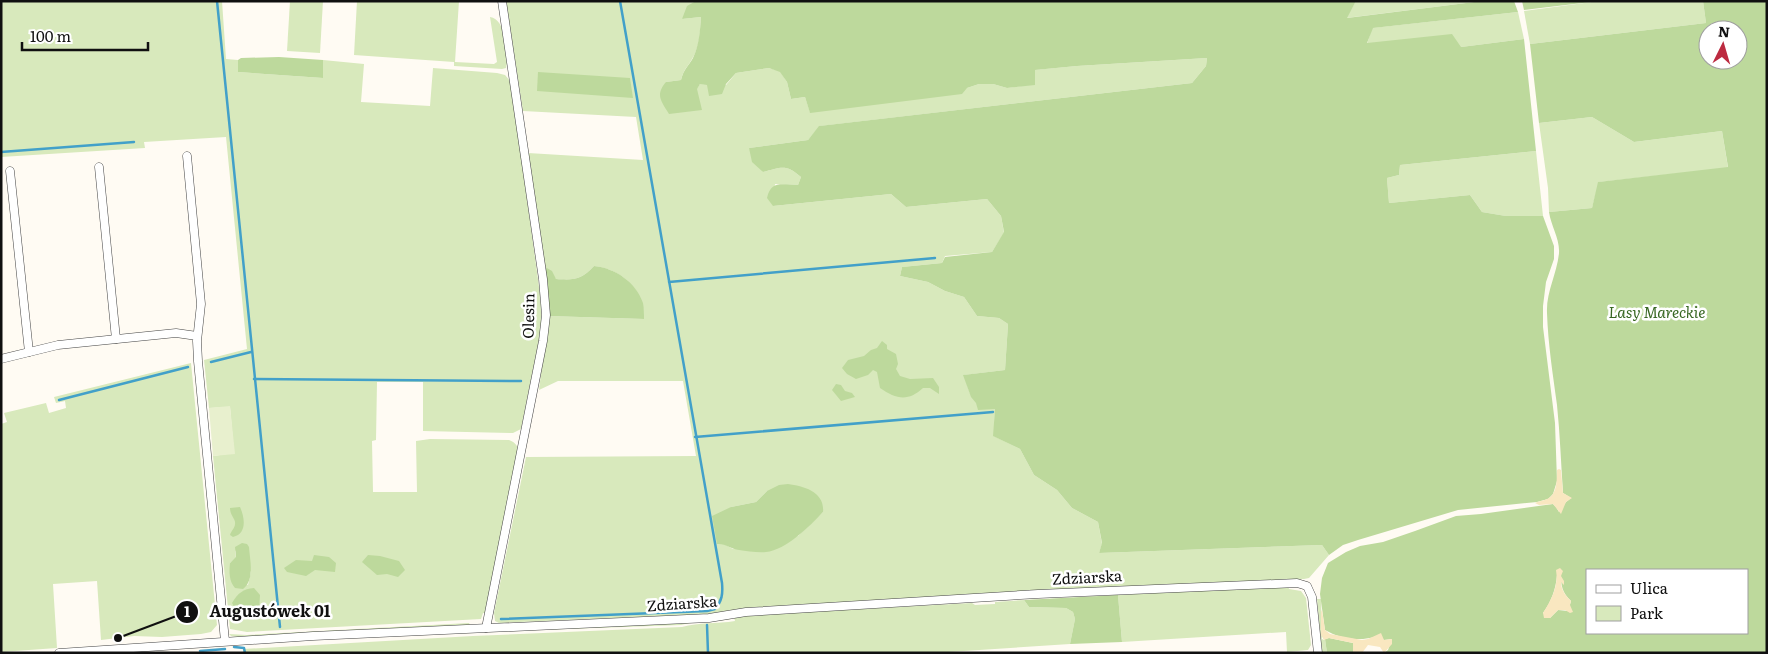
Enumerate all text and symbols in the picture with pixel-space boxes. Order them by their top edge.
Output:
scale bar [22,20,149,52]
north arrow [1698,20,1748,70]
text: N [1717,21,1731,42]
text: 100 m [30,24,71,47]
street label: Olesin [516,293,539,339]
park label: Lasy Mareckie [1609,300,1705,323]
street label: Zdziarska [1051,563,1124,590]
legend [1586,569,1748,634]
text: Ulica [1630,576,1669,599]
street label: Zdziarska [646,589,719,616]
callout: Augustówek 01 [175,596,340,627]
text: Augustówek 01 [210,598,331,622]
text: 1 [184,599,190,622]
text: Park [1630,601,1664,624]

